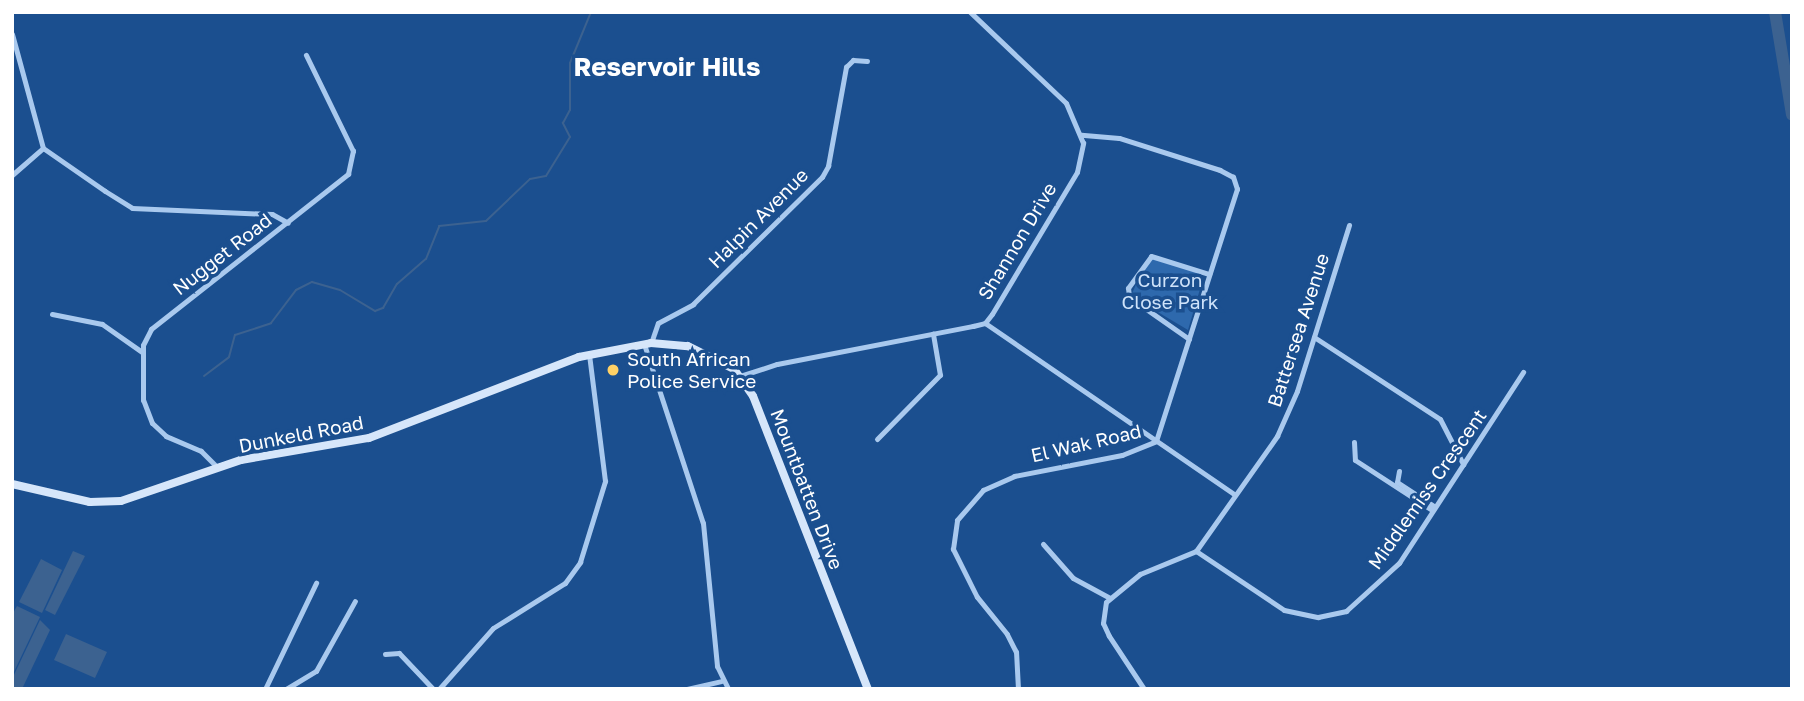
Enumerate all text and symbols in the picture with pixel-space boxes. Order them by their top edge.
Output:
district label: Reservoir Hills [573,51,761,83]
street label: Halpin Avenue [703,163,813,273]
street label: Shannon Drive [973,178,1061,304]
street label: Nugget Road [168,208,276,300]
street label: Battersea Avenue [1262,250,1334,410]
park label: Curzon Close Park [1121,269,1219,313]
place label: South African Police Service [627,348,756,392]
marker: South African Police Service [605,362,621,378]
street label: Middlemiss Crescent [1363,405,1491,573]
street label: Mountbatten Drive [766,406,848,572]
street label: Dunkeld Road [237,411,365,457]
street label: El Wak Road [1029,419,1143,467]

